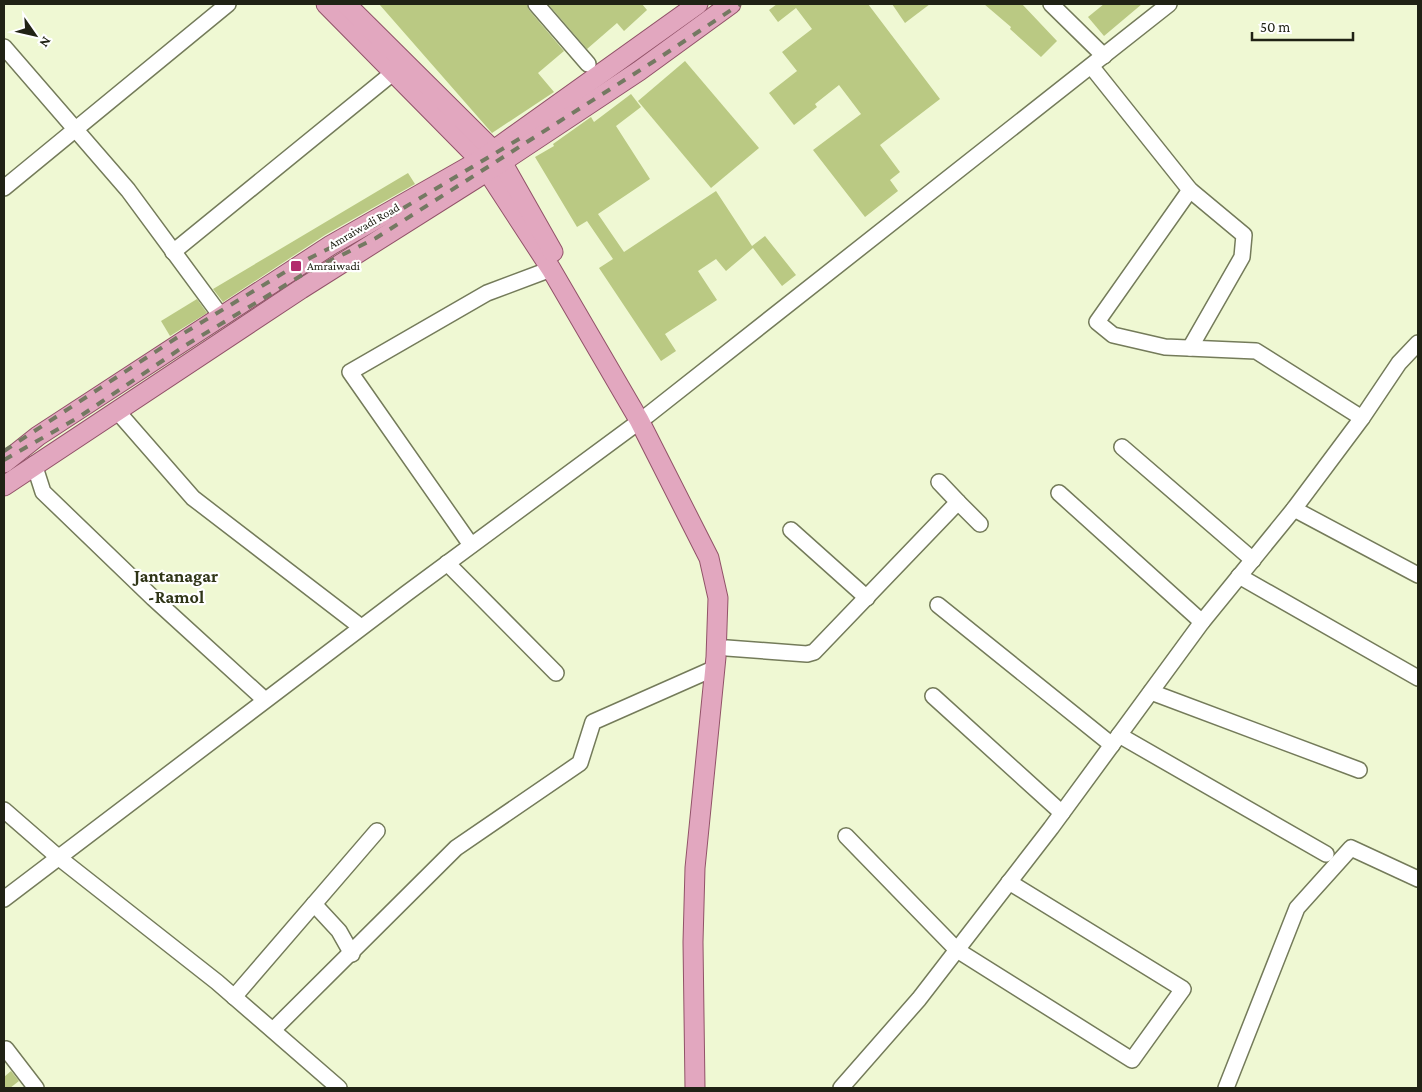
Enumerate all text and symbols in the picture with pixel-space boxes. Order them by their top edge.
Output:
north arrow [10,10,60,60]
scale bar [1252,10,1353,42]
text: 50 m [1260,19,1290,35]
text: N [36,34,55,51]
street label: Amraiwadi Road [326,200,403,252]
marker: Amraiwadi [289,259,303,273]
place label: Amraiwadi [307,259,360,273]
district label: Jantanagar -Ramol [132,566,218,607]

